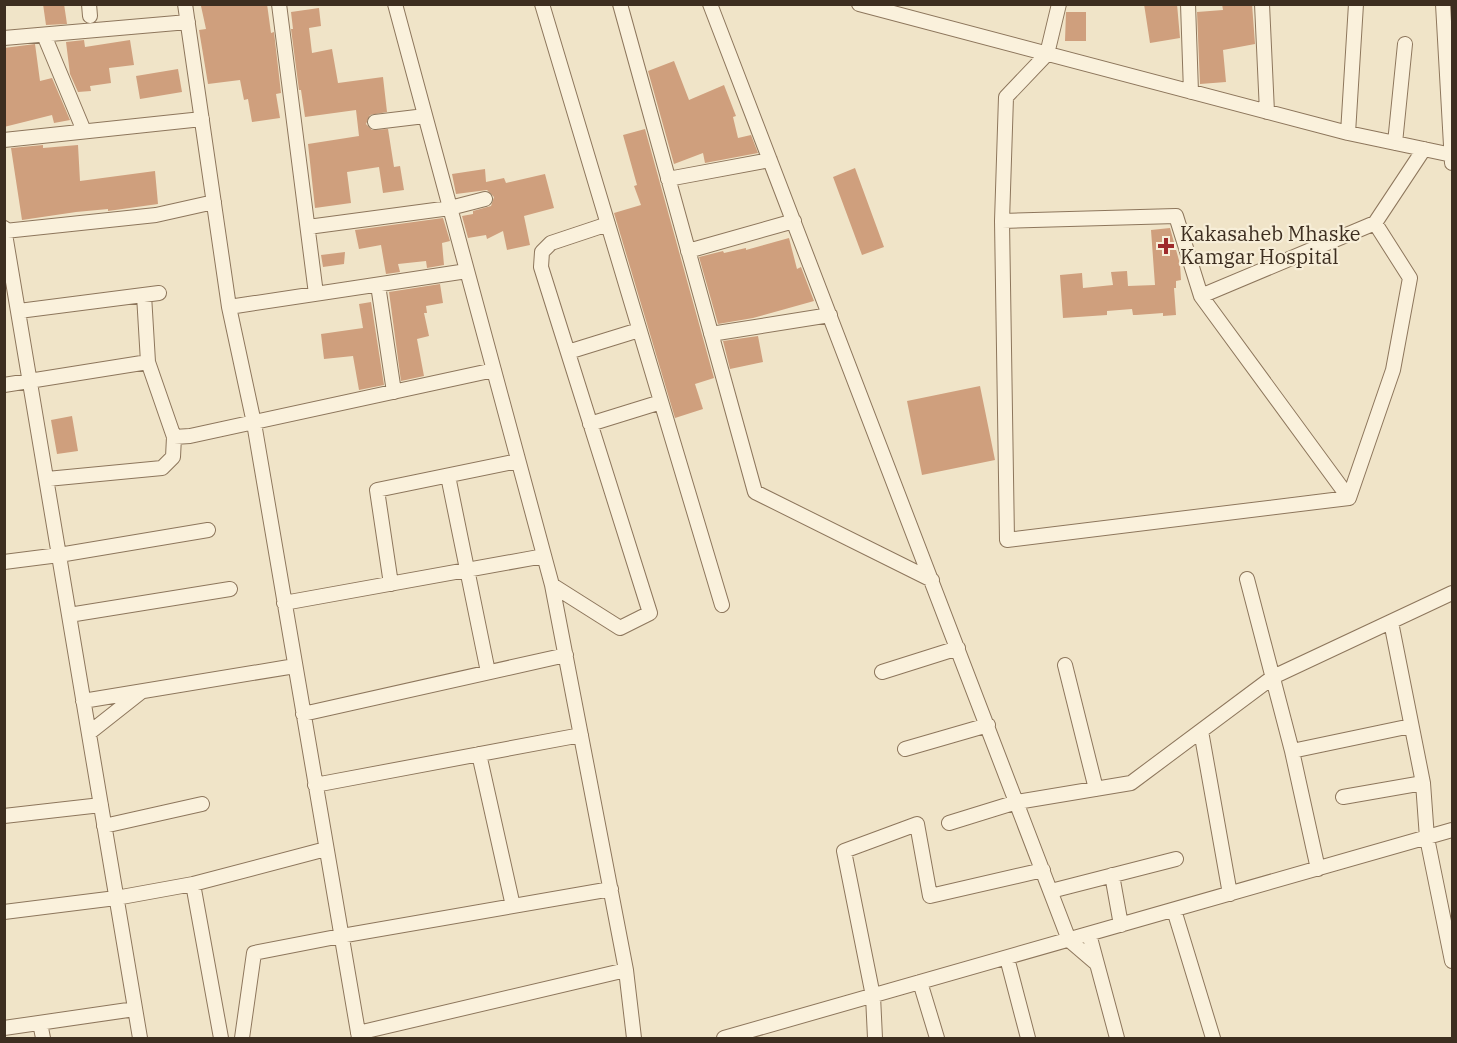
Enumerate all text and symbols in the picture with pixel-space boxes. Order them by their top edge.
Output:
place label: Kakasaheb Mhaske Kamgar Hospital [1180,220,1361,270]
marker: Kakasaheb Mhaske Kamgar Hospital [1157,237,1175,255]

